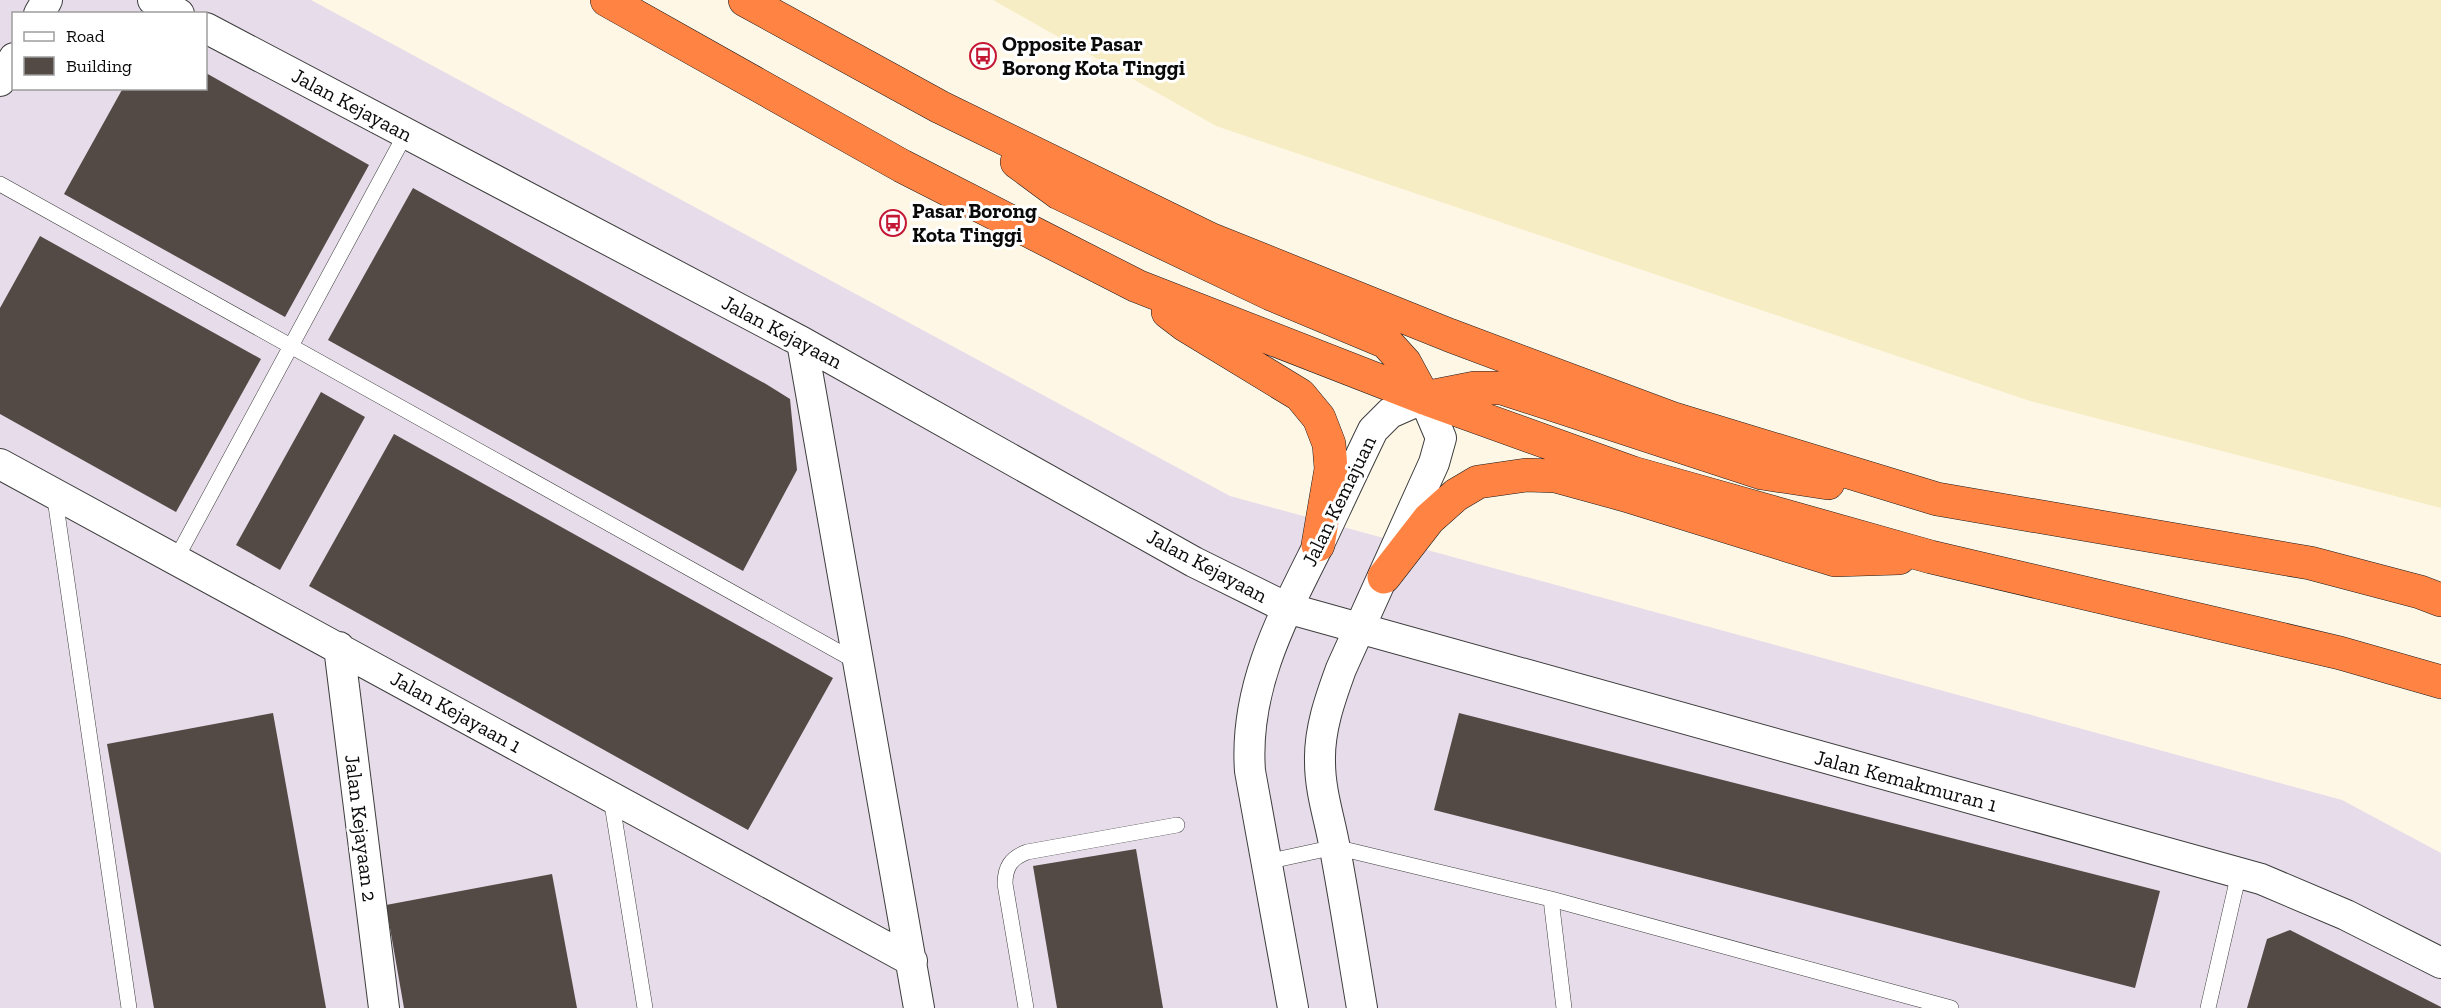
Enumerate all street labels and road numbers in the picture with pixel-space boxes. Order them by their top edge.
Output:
street label: Jalan Kejayaan [287,62,417,148]
street label: Jalan Kejayaan [717,289,847,375]
street label: Jalan Kemajuan [1296,431,1382,571]
street label: Jalan Kejayaan [1142,523,1272,609]
street label: Jalan Kejayaan 1 [386,665,526,759]
street label: Jalan Kemakmuran 1 [1812,744,2000,817]
street label: Jalan Kejayaan 2 [339,753,383,903]

